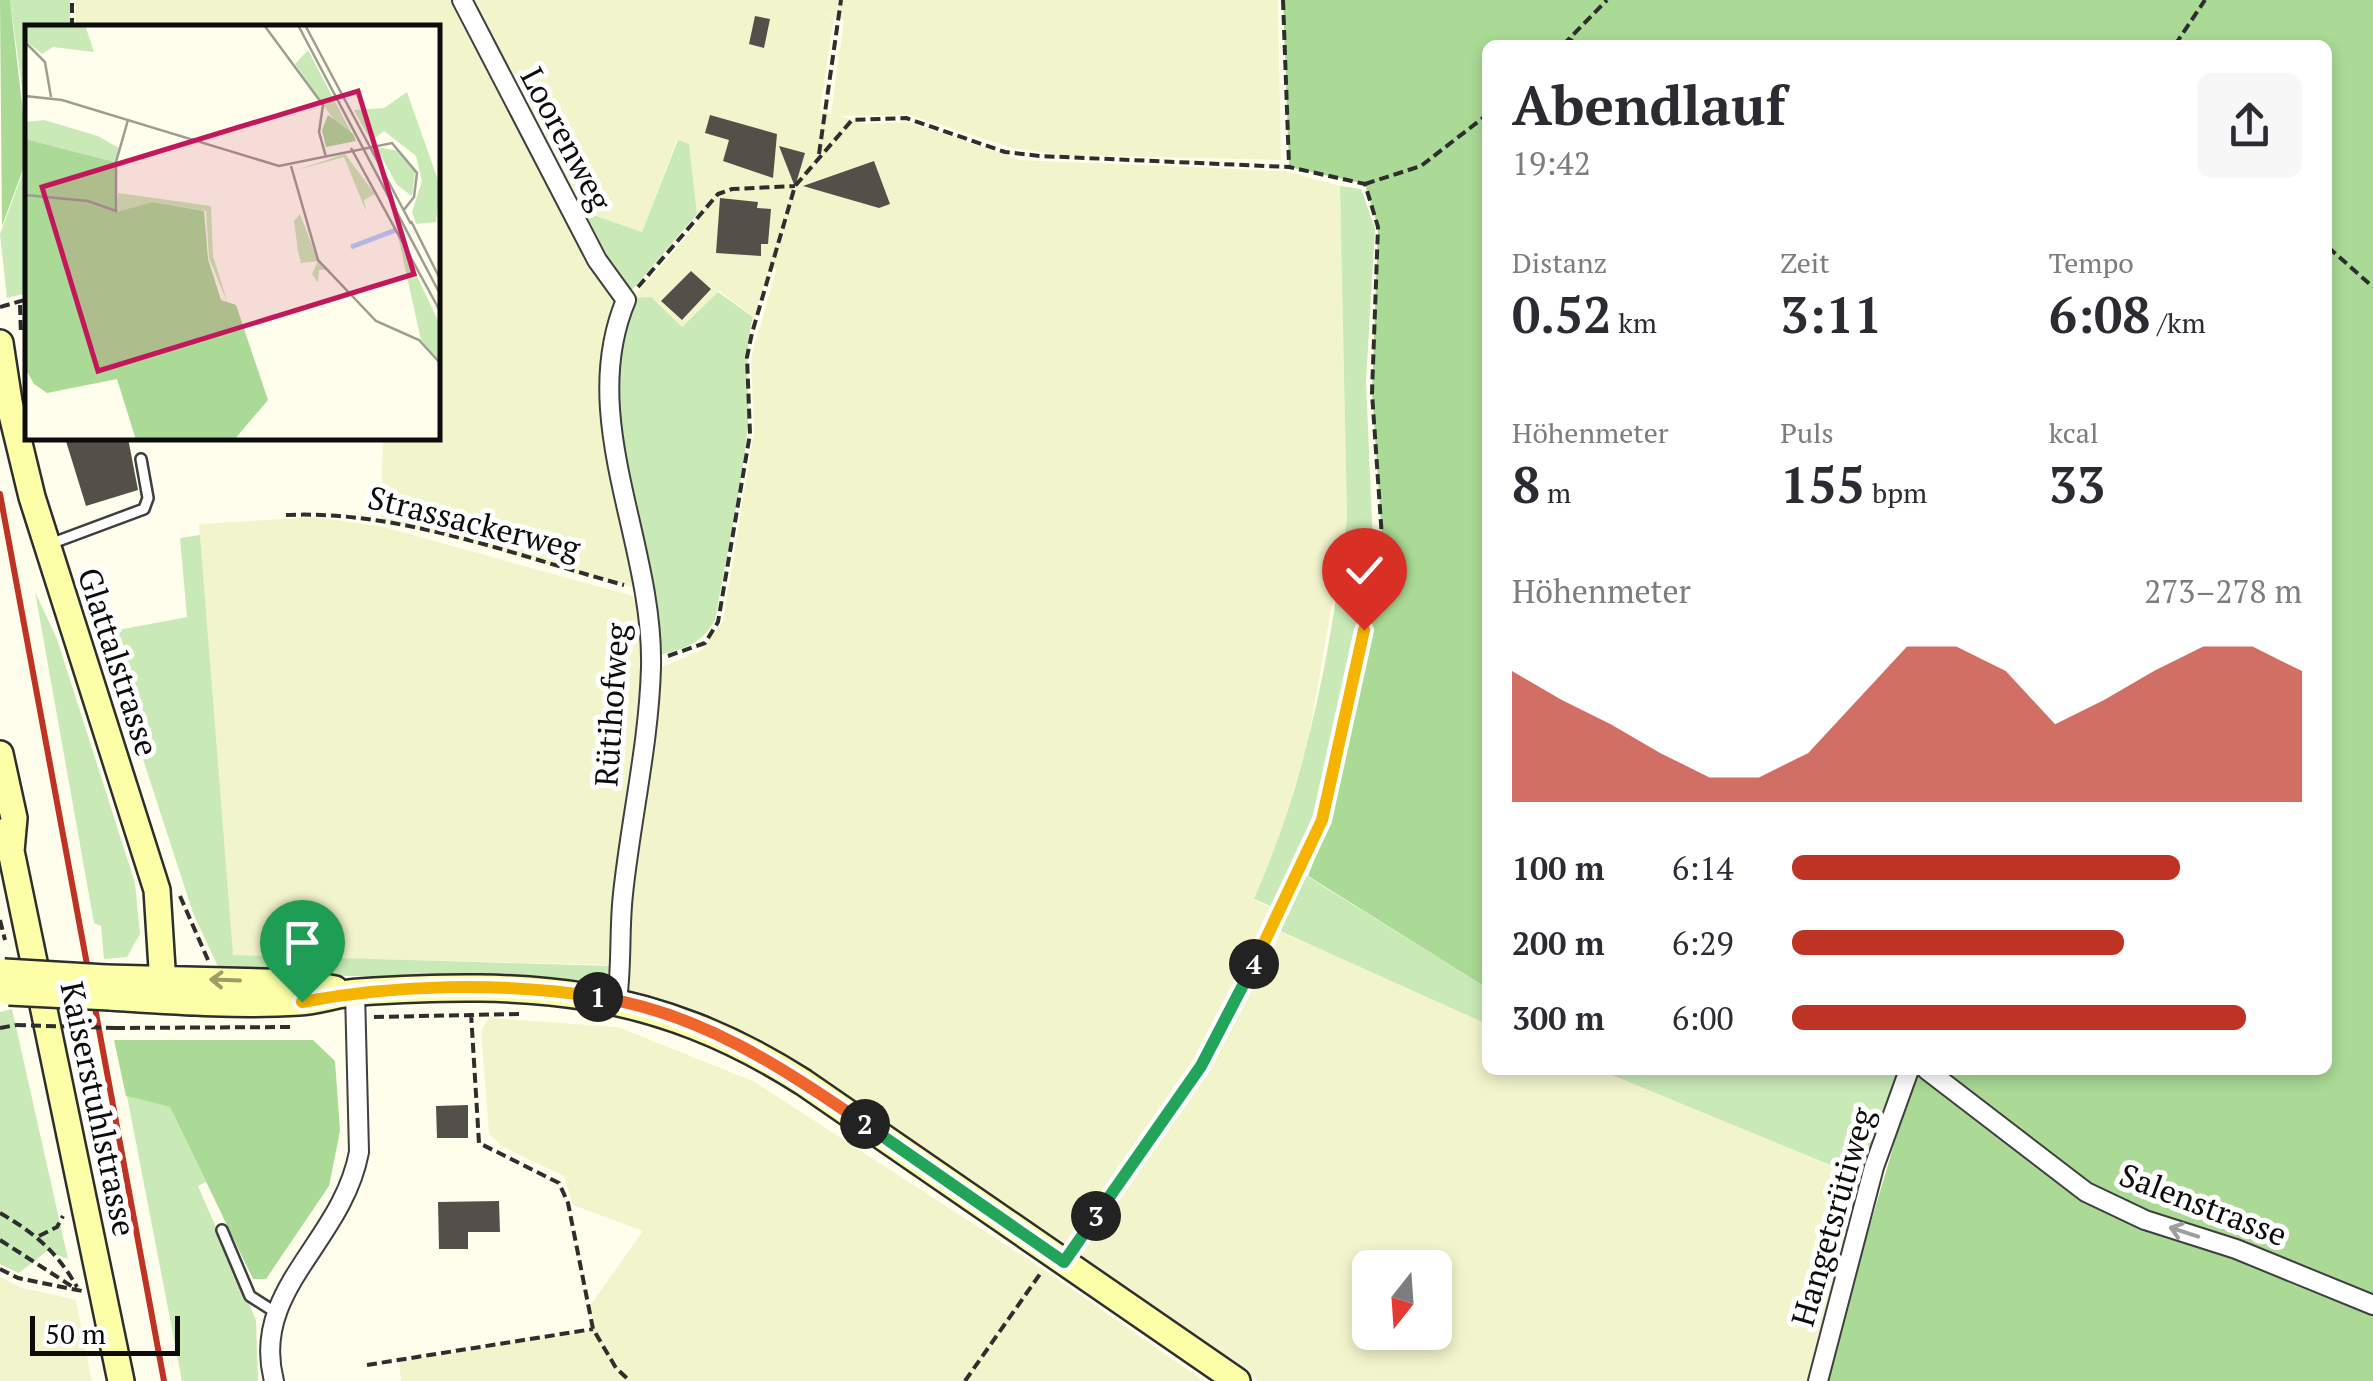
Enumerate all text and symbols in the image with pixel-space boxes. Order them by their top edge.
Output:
inset map [25,25,440,440]
street label: Loorenweg [512,60,623,218]
text: Abendlauf [1512,68,1786,141]
button: share [2197,73,2302,178]
text: 19:42 [1512,142,1591,184]
text: Distanz [1512,244,1607,281]
text: Zeit [1780,244,1830,281]
text: Tempo [2049,244,2134,281]
text: 0.52 [1512,281,1612,347]
text: 3:11 [1780,281,1882,347]
text: 6:08 [2049,281,2151,347]
text: km [1612,304,1657,341]
text: /km [2151,304,2206,341]
text: Höhenmeter [1512,414,1669,451]
text: Puls [1780,414,1834,451]
text: kcal [2049,414,2098,451]
text: 8 [1512,451,1540,517]
text: 155 [1780,451,1865,517]
text: 33 [2049,451,2105,517]
text: m [1540,474,1571,511]
text: bpm [1865,474,1927,511]
street label: Strassackerweg [364,475,586,569]
pin [1322,528,1407,631]
icon: check [1337,543,1392,598]
street label: Glattalstrasse [69,562,169,761]
text: Höhenmeter [1512,570,1691,612]
text: 273–278 m [2144,570,2302,612]
street label: Rütihofweg [584,621,638,788]
text: 100 m [1512,847,1604,889]
text: 6:14 [1672,847,1734,889]
pin [260,900,345,1003]
icon: arrive [275,915,330,970]
text: 200 m [1512,922,1604,964]
text: 6:29 [1672,922,1734,964]
pin: 4 [1229,939,1279,989]
text: 4 [1246,945,1262,982]
one-way arrow [209,971,241,990]
pin: 1 [573,972,623,1022]
street label: Kaiserstuhlstrasse [51,978,146,1240]
text: 1 [590,978,606,1015]
text: 300 m [1512,997,1604,1039]
text: 6:00 [1672,997,1734,1039]
pin: 2 [840,1099,890,1149]
street label: Hangetsrütiweg [1781,1102,1884,1331]
text: 2 [857,1105,873,1142]
street label: Salenstrasse [2114,1153,2293,1255]
pin: 3 [1071,1191,1121,1241]
text: 3 [1088,1197,1104,1234]
one-way arrow [2169,1222,2200,1240]
north arrow [1352,1250,1452,1350]
map controls [1352,1250,1452,1350]
scale bar [30,1311,180,1356]
text: 50 m [45,1315,106,1352]

